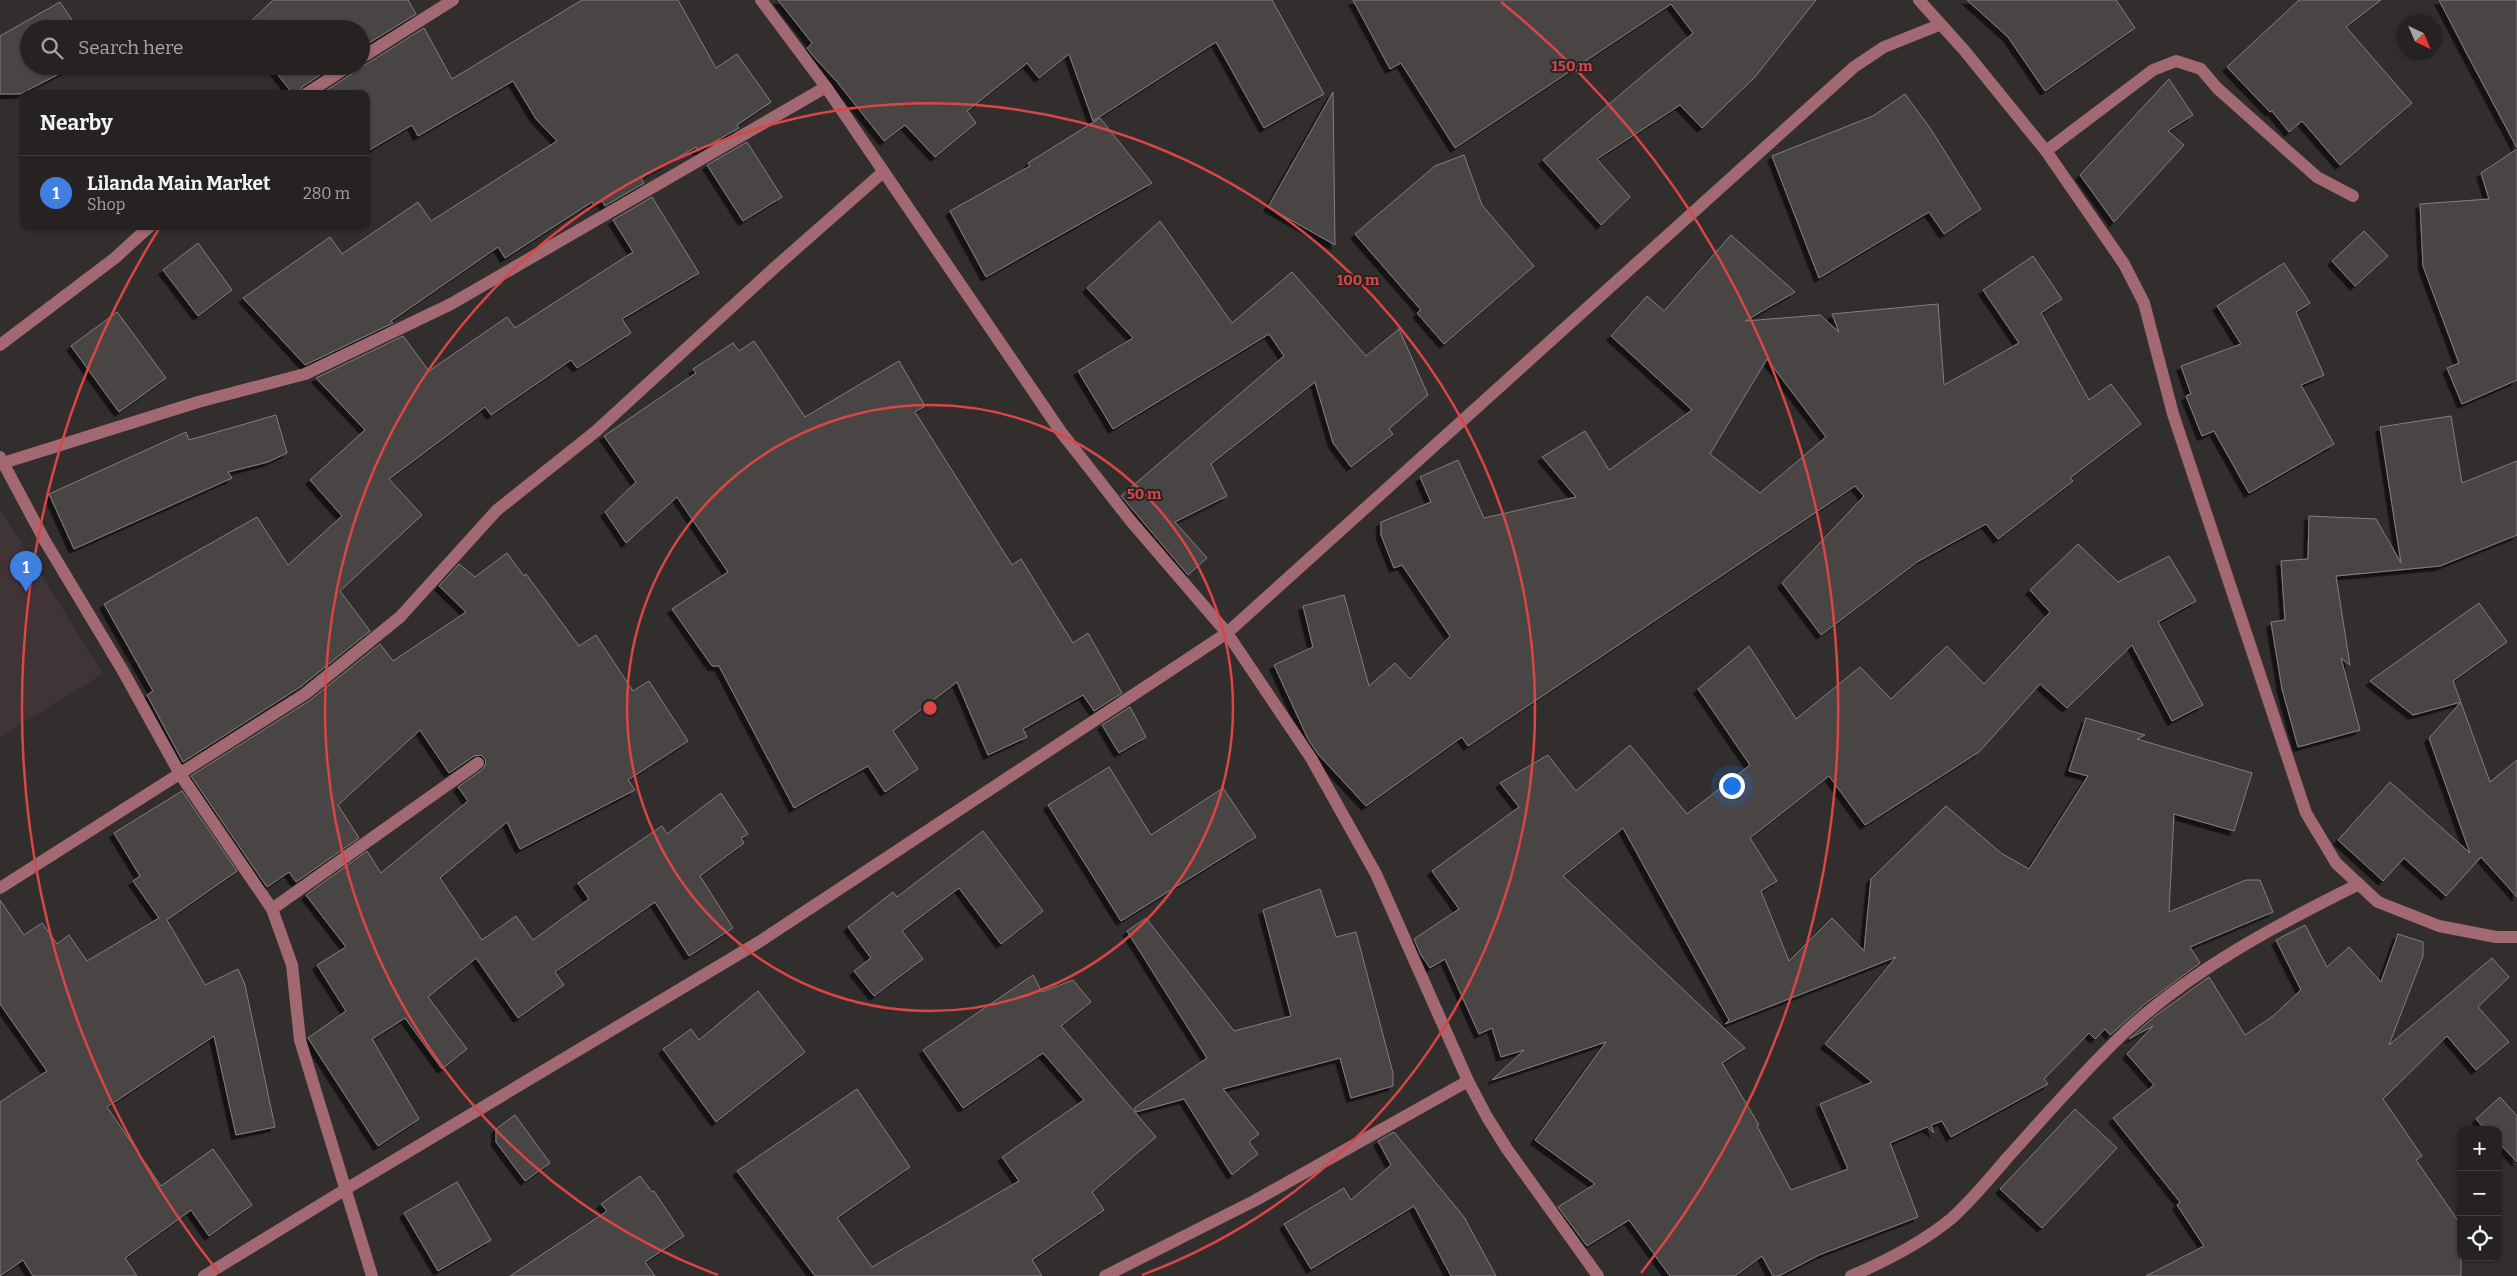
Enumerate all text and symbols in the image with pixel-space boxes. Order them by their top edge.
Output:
north arrow [2397,15,2442,60]
search box [20,20,370,75]
icon: search [38,34,66,62]
text: Search here [78,36,183,59]
text: 150 m [1551,57,1593,75]
text: Nearby [40,110,113,136]
text: Lilanda Main Market [87,172,271,195]
text: 1 [53,184,59,203]
text: 280 m [303,184,350,203]
text: Shop [87,195,125,214]
text: 100 m [1337,271,1380,289]
text: 50 m [1127,485,1162,503]
pin: 1 [10,551,42,592]
centre of rings [921,699,939,717]
your location [1719,773,1745,799]
map controls [2457,1126,2502,1261]
button: + [2457,1126,2502,1171]
button: − [2457,1171,2502,1216]
button: locate [2457,1216,2502,1261]

